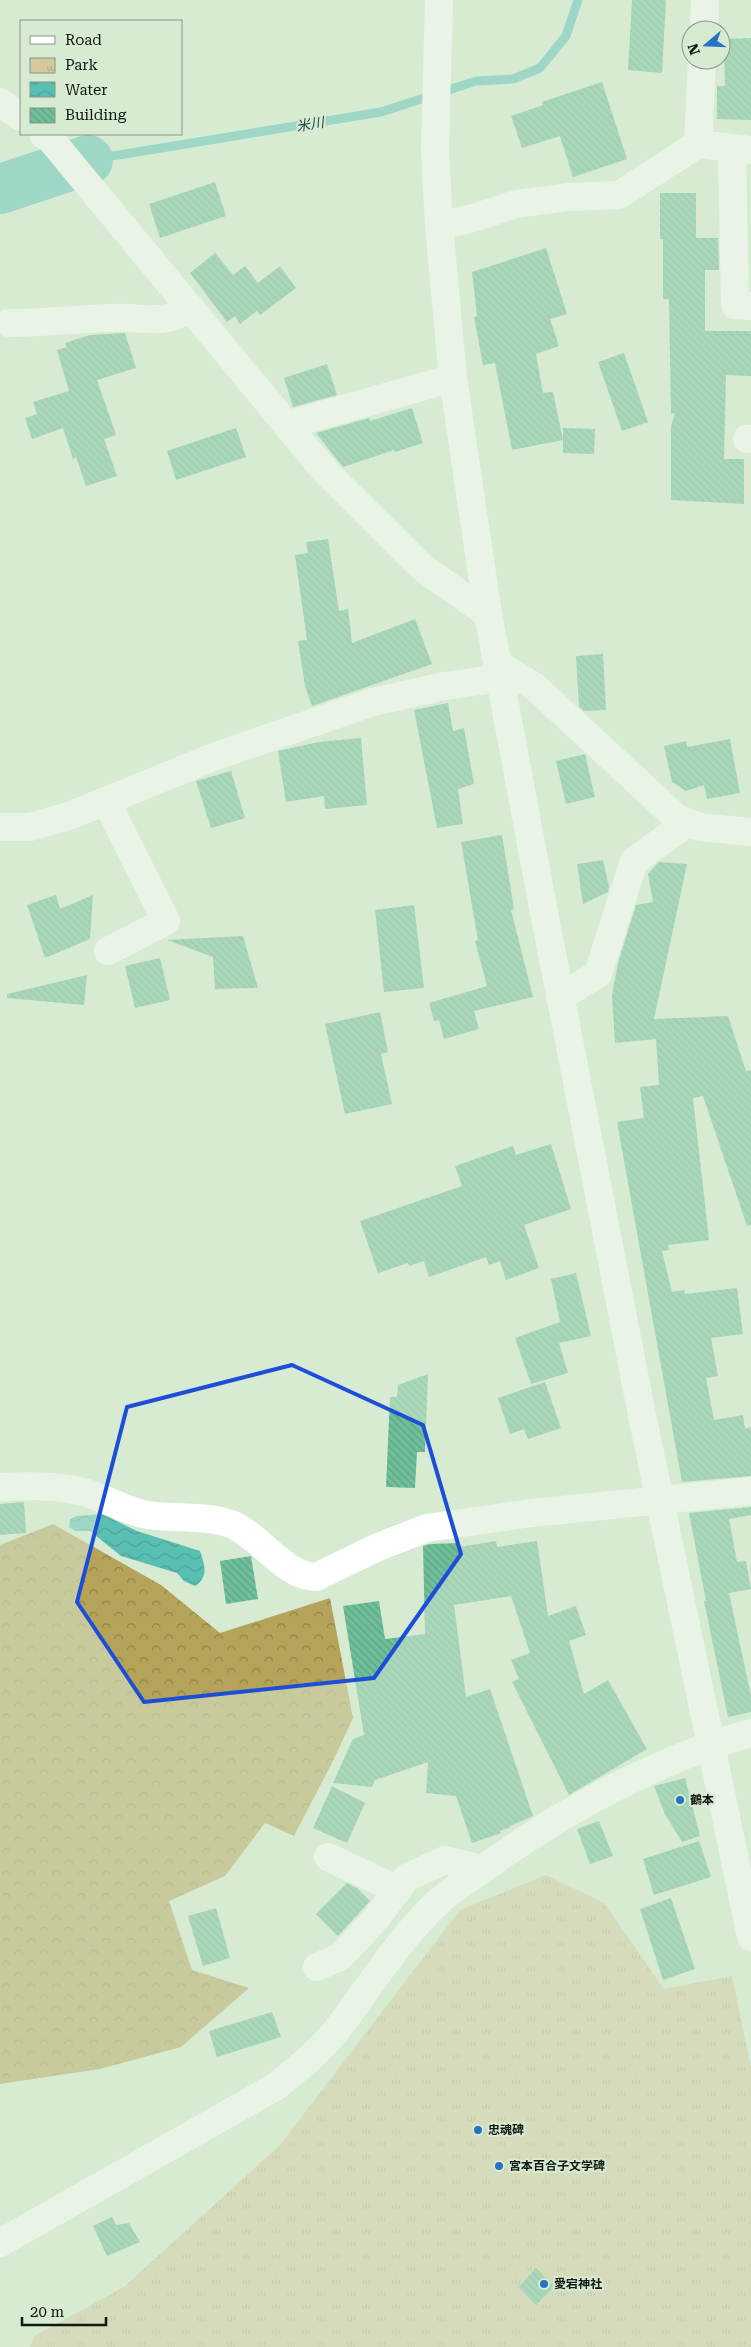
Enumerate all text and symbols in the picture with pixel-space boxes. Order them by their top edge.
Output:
legend [20,20,182,135]
north arrow [681,20,731,70]
text: Road [65,31,102,49]
text: N [684,41,703,57]
text: Park [65,56,99,74]
text: Water [65,81,107,99]
text: Building [65,106,127,124]
water label: 米川 [295,114,327,134]
place label: 鶴本 [690,1793,714,1807]
marker: 鶴本 [674,1794,686,1806]
place label: 忠魂碑 [488,2123,524,2137]
marker: 忠魂碑 [472,2124,484,2136]
place label: 宮本百合子文学碑 [509,2159,605,2173]
marker: 宮本百合子文学碑 [493,2160,505,2172]
place label: 愛宕神社 [554,2277,602,2291]
marker: 愛宕神社 [538,2278,550,2290]
scale bar [22,2294,106,2326]
text: 20 m [30,2303,65,2321]

